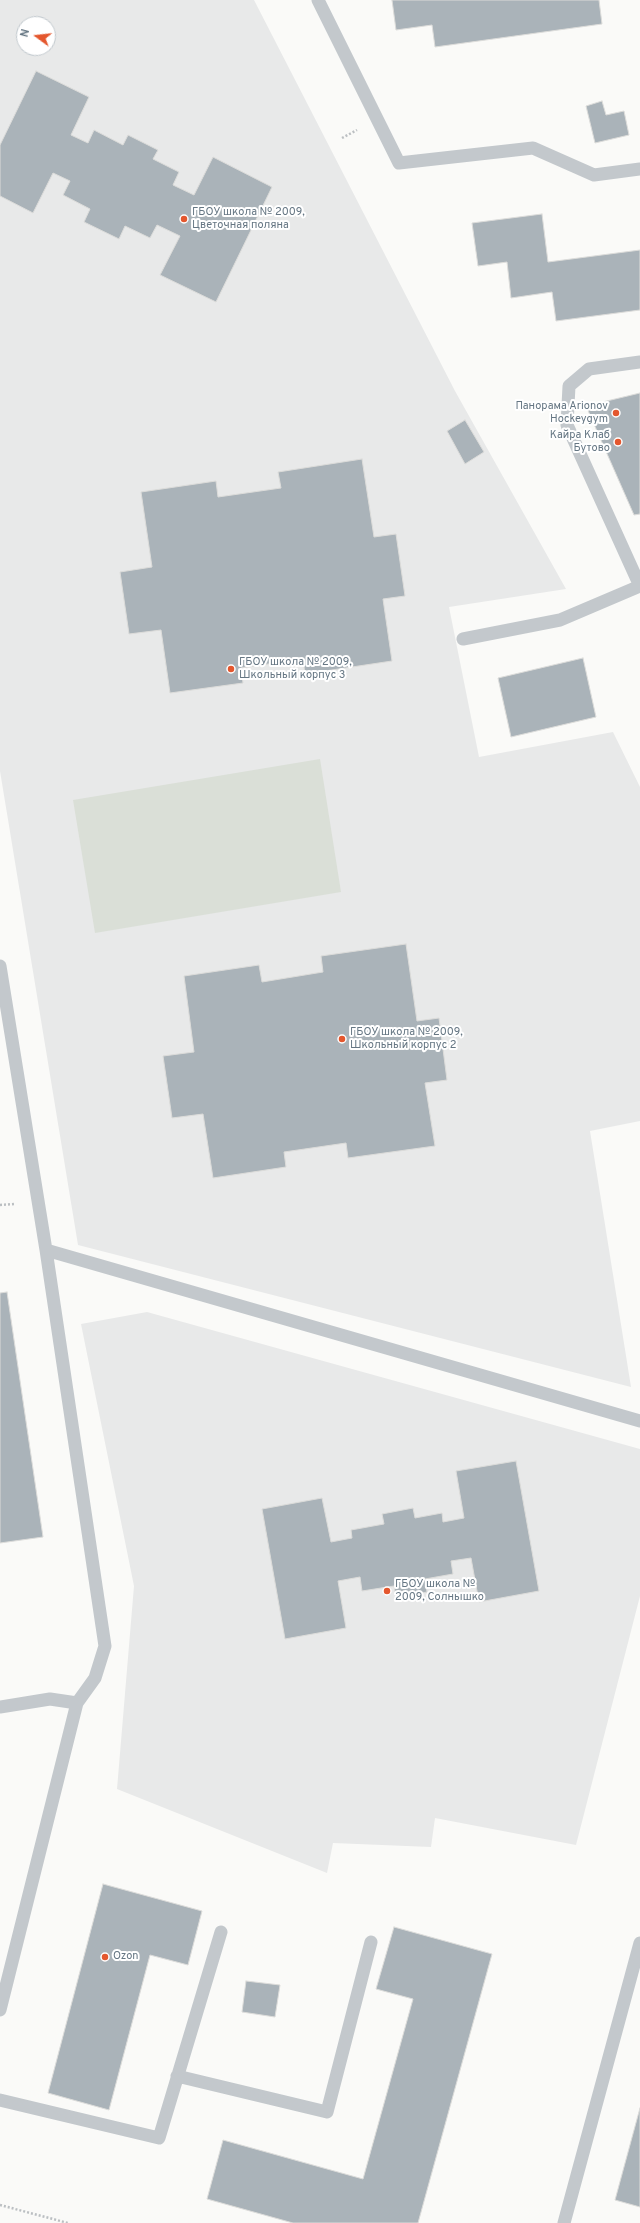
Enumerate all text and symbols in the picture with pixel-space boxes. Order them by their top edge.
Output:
north arrow [16,16,56,56]
text: N [18,28,33,39]
place label: ГБОУ школа № 2009, Цветочная поляна [192,206,305,232]
marker: ГБОУ школа № 2009, Цветочная поляна [179,214,189,224]
place label: Панорама Arionov Hockeygym [515,400,608,426]
marker: Панорама Arionov Hockeygym [611,408,621,418]
place label: Кайра Клаб Бутово [550,429,610,455]
marker: Кайра Клаб Бутово [613,437,623,447]
place label: ГБОУ школа № 2009, Школьный корпус 3 [239,656,352,682]
marker: ГБОУ школа № 2009, Школьный корпус 3 [226,664,236,674]
place label: ГБОУ школа № 2009, Школьный корпус 2 [350,1026,463,1052]
marker: ГБОУ школа № 2009, Школьный корпус 2 [337,1034,347,1044]
place label: ГБОУ школа № 2009, Солнышко [395,1578,484,1604]
marker: ГБОУ школа № 2009, Солнышко [382,1586,392,1596]
place label: Ozon [113,1950,139,1964]
marker: Ozon [100,1952,110,1962]

